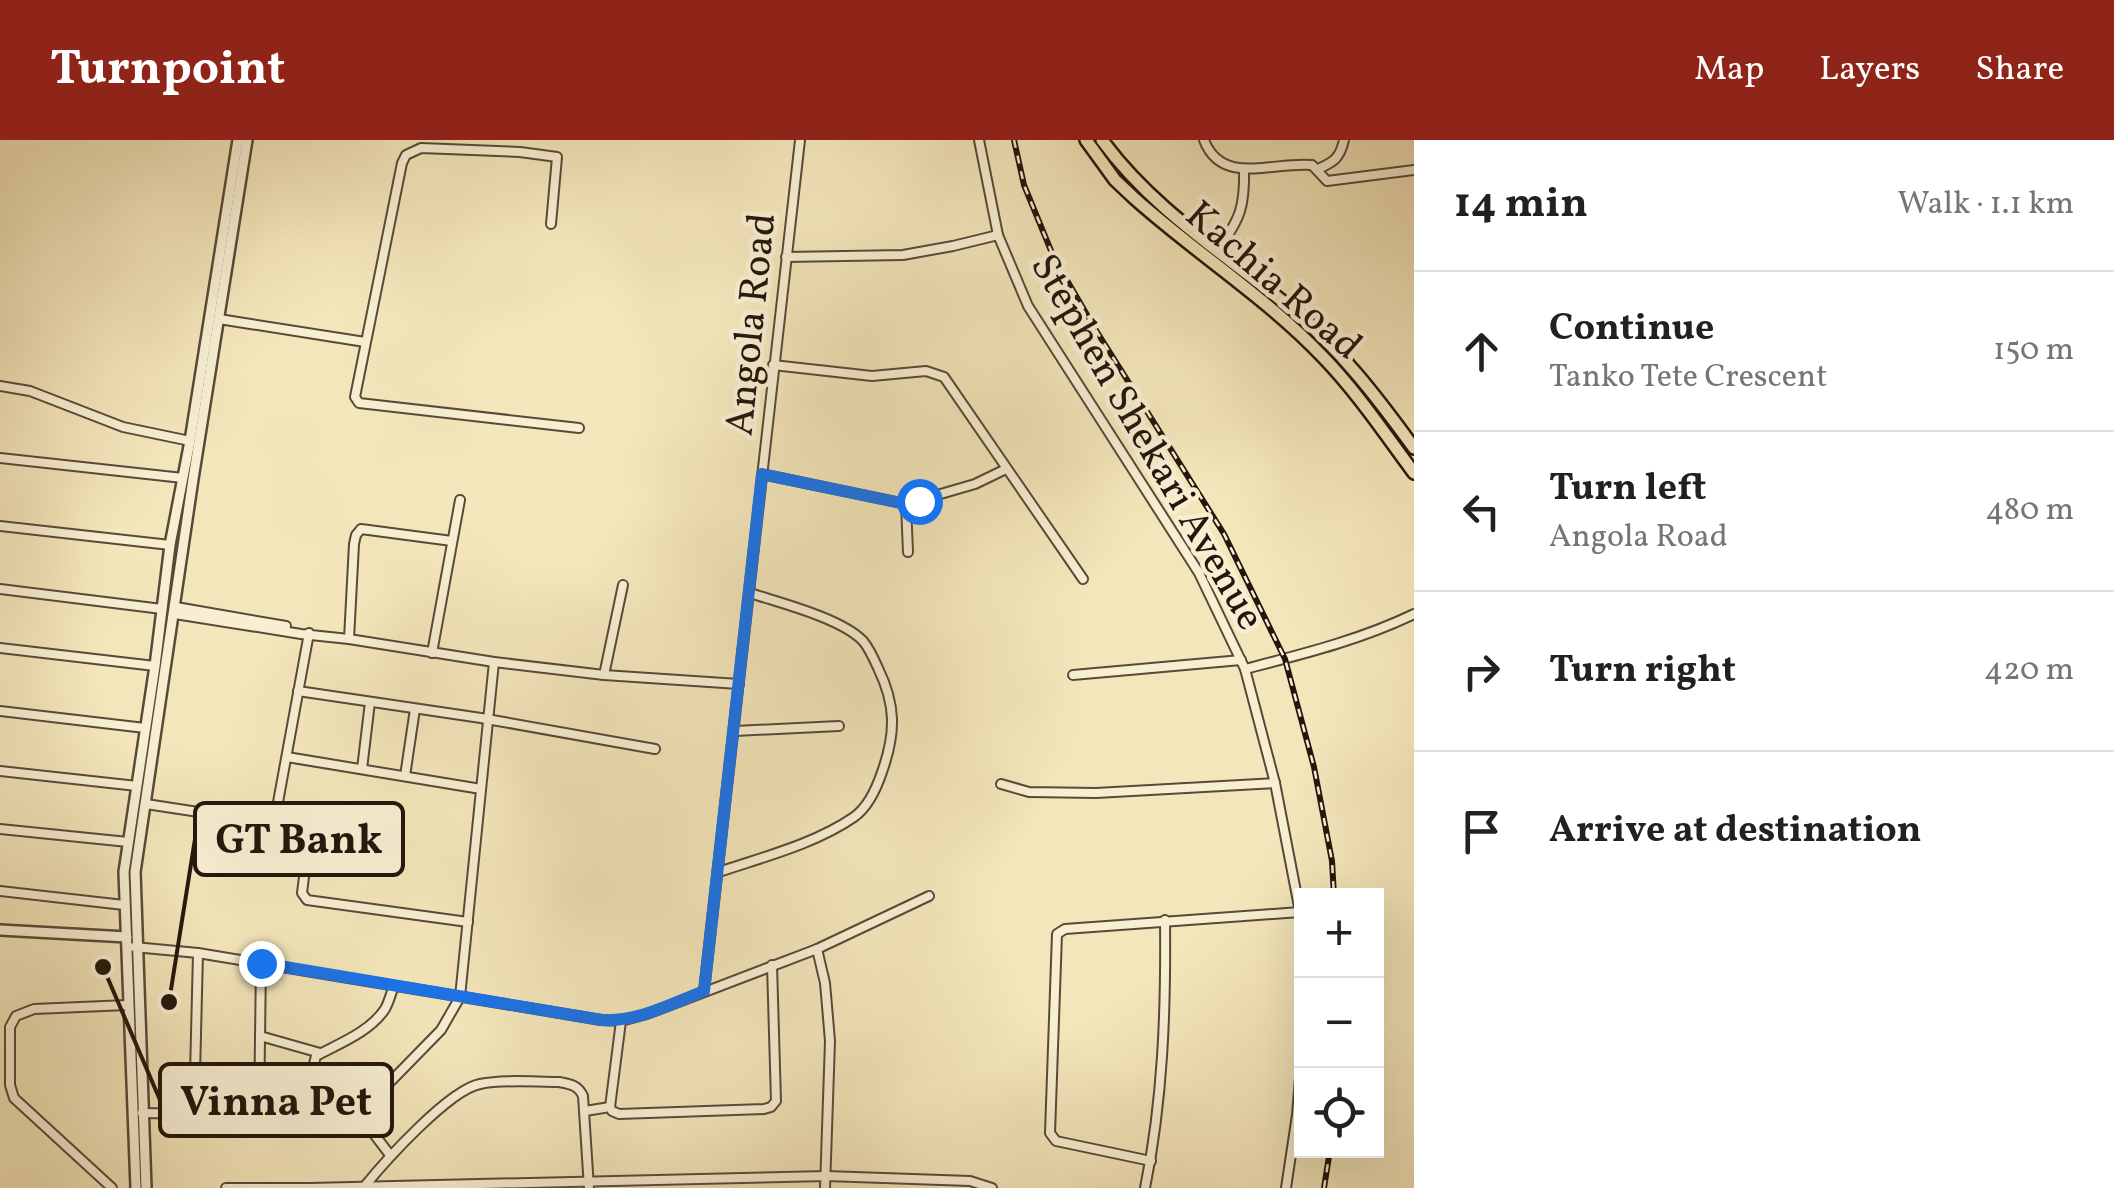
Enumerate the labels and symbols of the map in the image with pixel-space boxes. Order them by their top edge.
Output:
street label: Kachia Road [1172,189,1373,375]
street label: Angola Road [713,210,793,439]
street label: Stephen Shekari Avenue [1015,244,1276,642]
route start [897,479,943,525]
callout: GT Bank [195,803,403,875]
text: GT Bank [215,813,383,872]
route end [239,941,285,987]
callout: Vinna Pet [160,1064,392,1136]
text: Vinna Pet [180,1075,372,1134]

